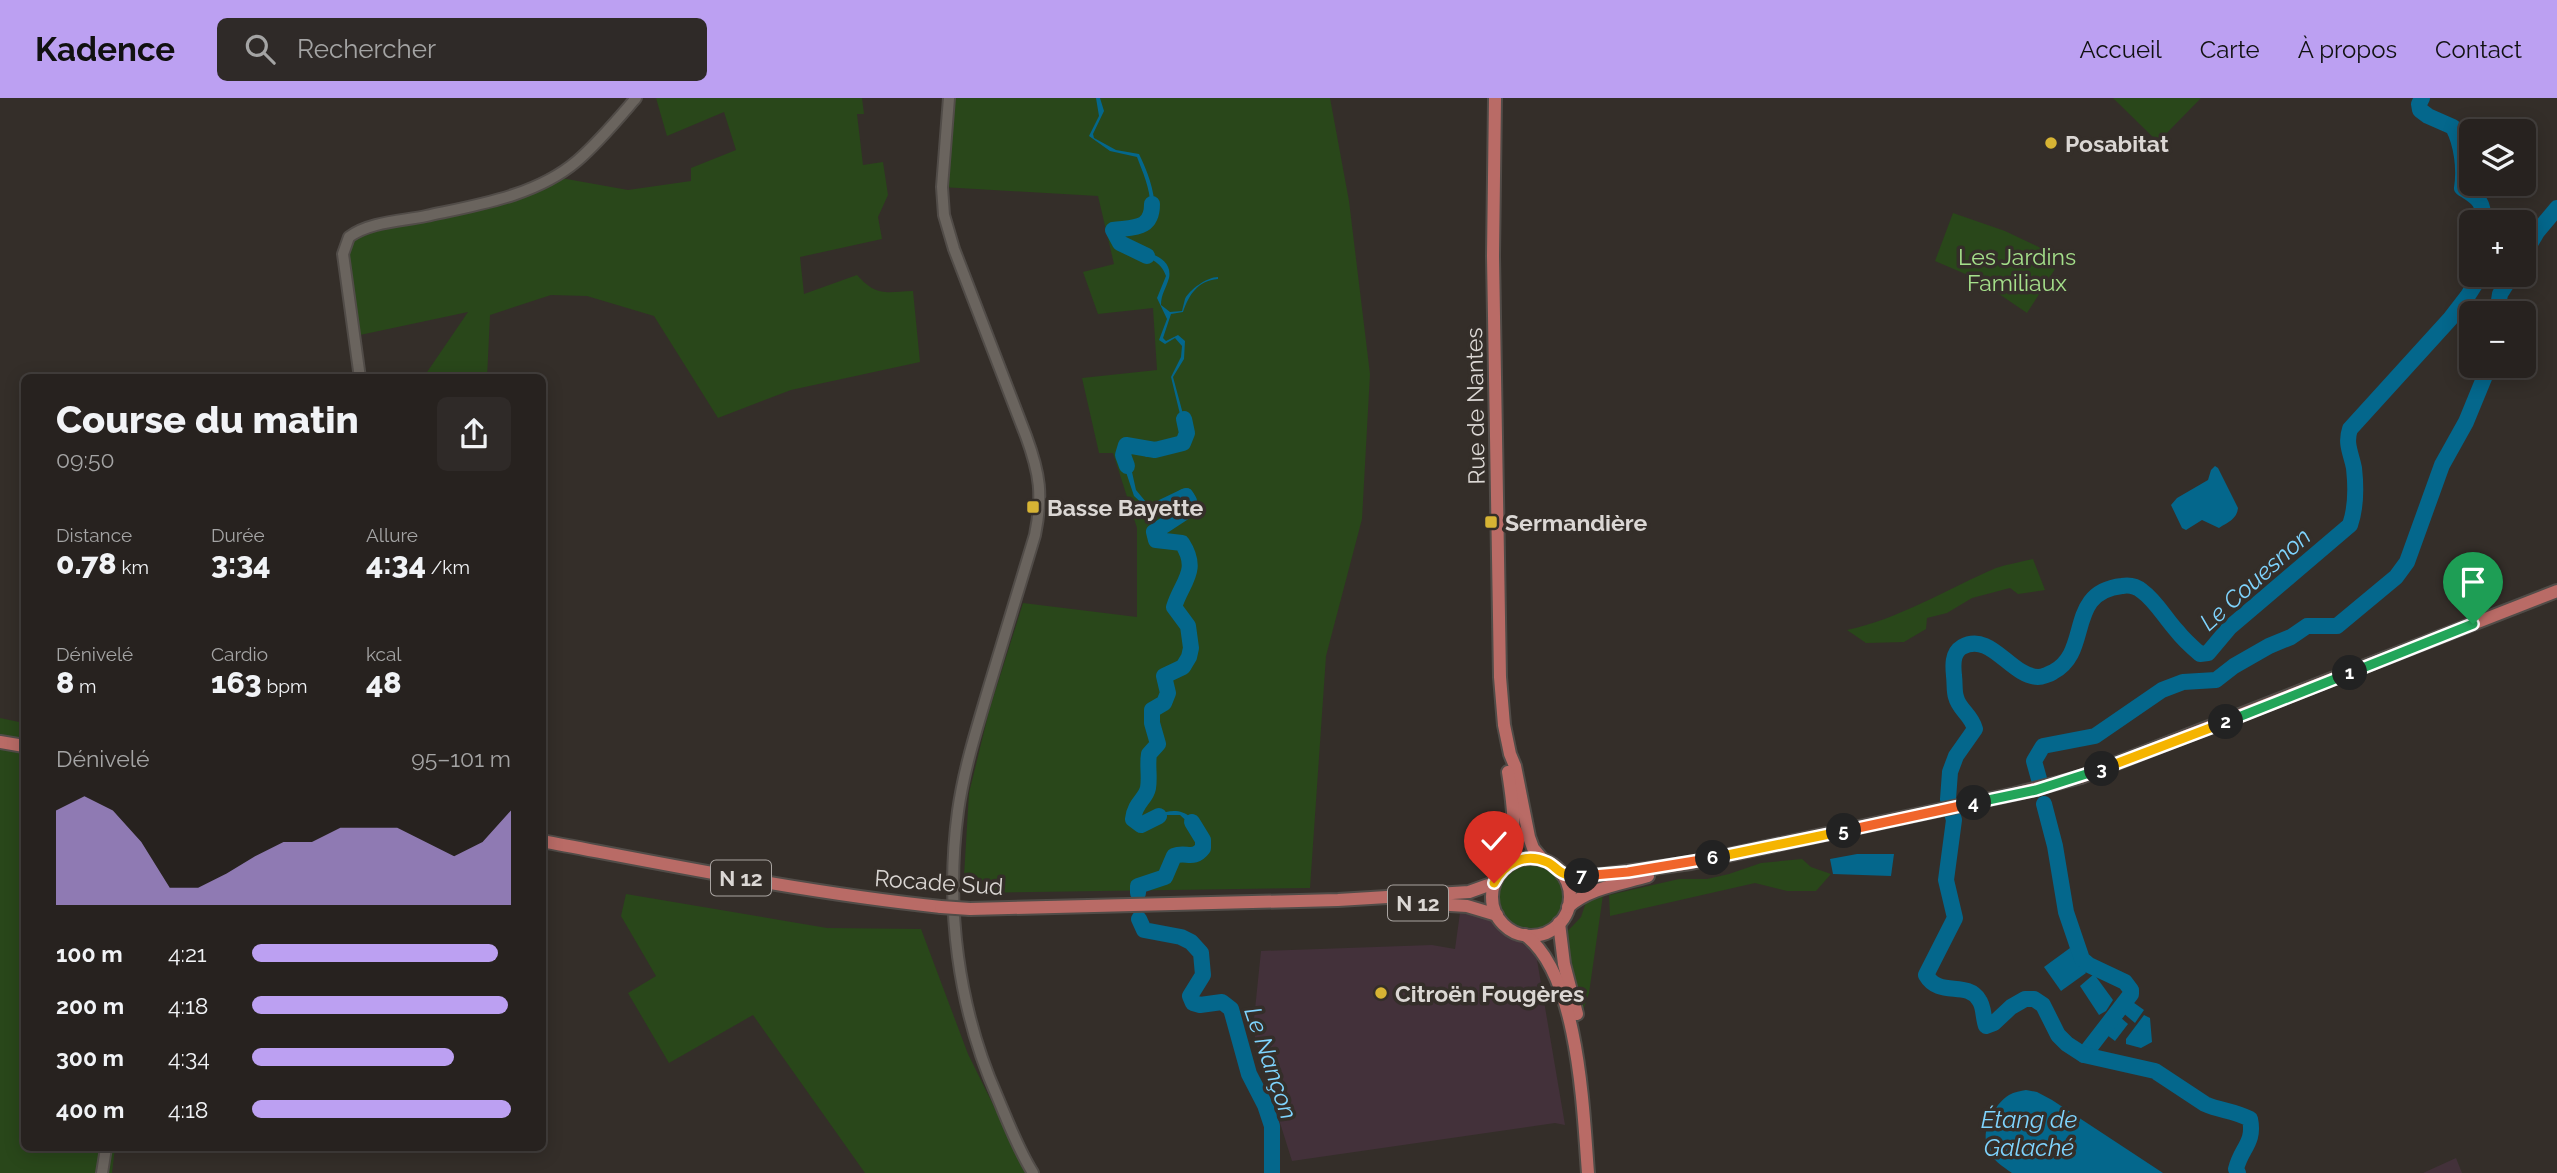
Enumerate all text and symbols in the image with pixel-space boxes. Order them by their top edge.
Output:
search box [217,18,707,81]
text: Kadence [35,30,175,69]
icon: search [241,30,279,68]
text: Rechercher [297,34,436,64]
text: Accueil [2080,35,2162,64]
text: Carte [2200,35,2260,64]
text: À propos [2298,35,2397,64]
text: Contact [2435,35,2522,64]
map controls [2459,119,2536,378]
button: layers [2459,119,2536,196]
place label: Posabitat [2065,130,2169,157]
marker: Posabitat [2043,135,2059,151]
button: + [2459,210,2536,287]
park label: Les Jardins Familiaux [1958,243,2076,296]
button: − [2459,301,2536,378]
street label: Rue de Nantes [1460,327,1490,485]
text: Course du matin [56,397,359,442]
button: share [437,397,511,471]
text: 09:50 [56,446,115,473]
place label: Basse Bayette [1047,494,1204,521]
marker: Basse Bayette [1025,499,1041,515]
place label: Sermandière [1505,509,1648,536]
marker: Sermandière [1483,514,1499,530]
water label: Le Couesnon [2193,522,2317,636]
text: Distance [56,524,132,546]
text: Durée [211,524,265,546]
text: Allure [366,524,418,546]
text: 0.78 [56,546,117,581]
text: 3:34 [211,546,271,581]
text: 4:34 [366,546,426,581]
pin [2443,552,2503,624]
text: km [117,556,149,578]
text: /km [426,556,470,578]
icon: arrive [2454,563,2492,601]
text: Dénivelé [56,643,133,665]
text: Cardio [211,643,268,665]
text: kcal [366,643,402,665]
pin: 1 [2332,656,2368,690]
text: 1 [2345,661,2354,683]
text: 8 [56,665,74,700]
text: 163 [211,665,262,700]
text: 48 [366,665,402,700]
text: m [74,675,97,697]
text: bpm [262,675,307,697]
pin: 2 [2208,704,2244,740]
text: 2 [2220,710,2231,732]
text: Dénivelé [56,745,149,772]
text: 95–101 m [411,745,511,772]
pin: 3 [2084,752,2120,786]
text: 3 [2096,757,2107,779]
pin: 4 [1956,786,1992,820]
text: 4 [1968,791,1979,813]
pin [1464,811,1524,883]
pin: 5 [1826,814,1862,848]
text: 5 [1838,819,1849,841]
icon: check [1475,822,1513,860]
pin: 6 [1696,840,1730,876]
text: 6 [1707,846,1718,868]
pin: 7 [1564,858,1600,894]
road number: N 12 [711,860,771,896]
street label: Rocade Sud [874,864,1004,900]
text: 7 [1576,864,1587,886]
road number: N 12 [1388,886,1448,920]
text: 100 m [56,940,123,967]
text: 4:21 [168,940,207,967]
place label: Citroën Fougères [1395,980,1584,1007]
marker: Citroën Fougères [1373,985,1389,1001]
text: 200 m [56,992,124,1019]
text: 4:18 [168,992,208,1019]
water label: Le Nançon [1238,1003,1304,1123]
text: 300 m [56,1044,124,1071]
text: 4:34 [168,1044,210,1071]
text: 400 m [56,1096,124,1123]
text: 4:18 [168,1096,208,1123]
water label: Étang de Galaché [1981,1105,2077,1162]

